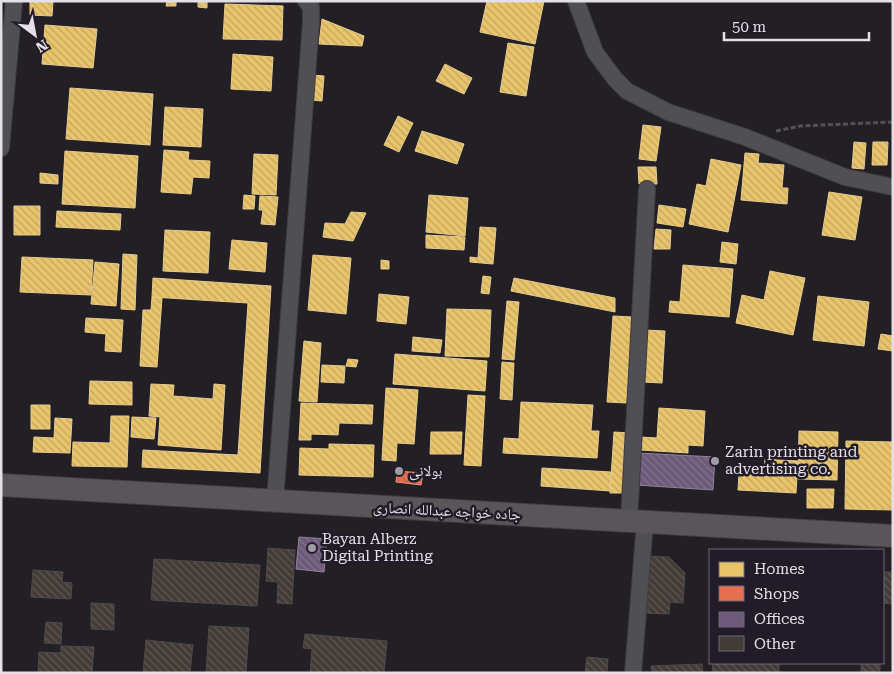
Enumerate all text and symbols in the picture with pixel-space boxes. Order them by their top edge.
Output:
north arrow [10,10,60,60]
scale bar [724,10,869,42]
text: 50 m [732,18,767,36]
text: N [33,36,51,56]
place label: Zarin printing and advertising co. [725,443,858,478]
marker: Zarin printing and advertising co. [709,455,721,467]
place label: بولانی [409,462,442,481]
marker: بولانی [393,465,405,477]
street label: جاده خواجه عبدالله انصاری [373,498,522,525]
place label: Bayan Alberz Digital Printing [322,530,433,565]
marker: Bayan Alberz Digital Printing [306,542,318,554]
legend [709,549,884,664]
text: Homes [754,560,805,578]
text: Shops [754,585,799,603]
text: Offices [754,610,805,628]
text: Other [754,635,796,653]

